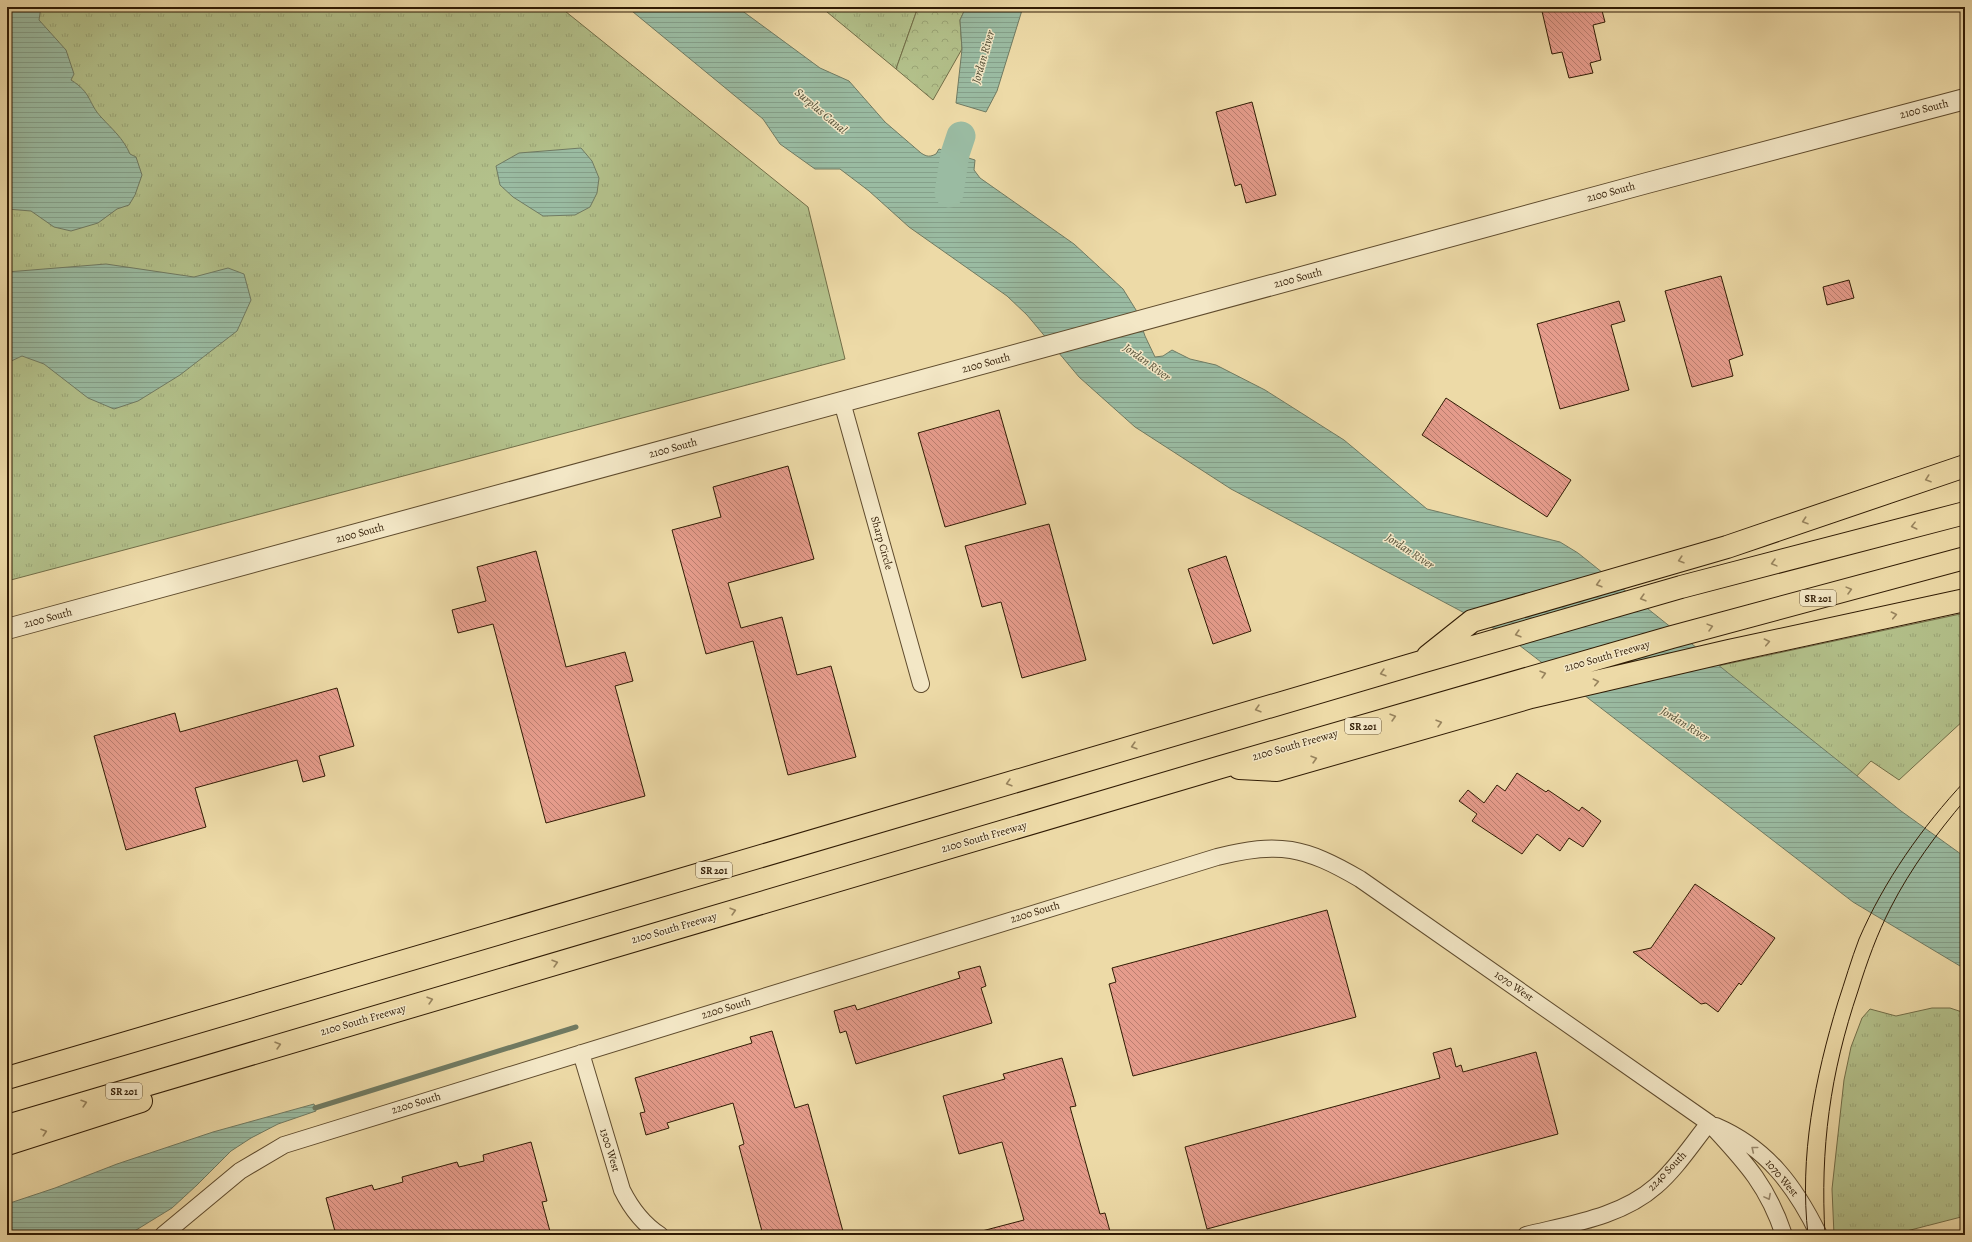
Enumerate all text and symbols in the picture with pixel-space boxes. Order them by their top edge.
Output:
water label: Jordan River [968,28,998,86]
water label: Surplus Canal [791,84,851,138]
street label: 2100 South [1898,96,1950,122]
street label: 2100 South [1585,178,1637,206]
street label: 2100 South [1272,264,1324,292]
water label: Jordan River [1119,339,1174,385]
street label: 2100 South [960,349,1012,377]
street label: 2100 South [647,434,699,462]
one-way arrow [1925,474,1932,483]
street label: Sharp Circle [867,514,897,572]
one-way arrow [1802,516,1809,525]
street label: 2100 South [334,519,386,547]
one-way arrow [1910,522,1917,530]
water label: Jordan River [1382,529,1438,573]
one-way arrow [1678,555,1685,564]
one-way arrow [1771,558,1778,566]
one-way arrow [1596,579,1603,588]
one-way arrow [1845,586,1852,594]
road number: SR 201 [1800,590,1836,606]
one-way arrow [1640,593,1647,602]
street label: 2100 South [22,604,74,632]
one-way arrow [1891,611,1897,619]
one-way arrow [1706,623,1713,632]
one-way arrow [1515,629,1522,638]
street label: 2100 South Freeway [1562,637,1652,675]
one-way arrow [1764,639,1770,647]
one-way arrow [1380,668,1387,677]
one-way arrow [1540,670,1547,679]
one-way arrow [1593,678,1600,686]
water label: Jordan River [1657,702,1713,746]
one-way arrow [1255,704,1262,713]
one-way arrow [1389,713,1396,722]
road number: SR 201 [1345,718,1381,734]
one-way arrow [1436,719,1442,727]
street label: 2100 South Freeway [1250,726,1340,764]
one-way arrow [1130,741,1137,750]
one-way arrow [1311,755,1318,764]
one-way arrow [1006,778,1013,787]
street label: 2100 South Freeway [939,818,1029,856]
road number: SR 201 [696,862,732,878]
street label: 2200 South [1008,897,1062,927]
one-way arrow [729,907,736,916]
street label: 2100 South Freeway [629,909,719,947]
one-way arrow [551,959,558,968]
street label: 1070 West [1491,967,1537,1005]
street label: 2200 South [699,993,753,1023]
one-way arrow [426,996,433,1005]
street label: 2100 South Freeway [318,1001,408,1039]
one-way arrow [275,1041,282,1050]
road number: SR 201 [106,1083,142,1099]
street label: 2200 South [389,1088,443,1118]
one-way arrow [81,1099,88,1108]
street label: 1300 West [596,1126,624,1174]
one-way arrow [40,1128,47,1137]
one-way arrow [1752,1146,1759,1153]
street label: 2240 South [1644,1148,1690,1194]
street label: 1070 West [1762,1156,1802,1200]
one-way arrow [1763,1193,1771,1200]

